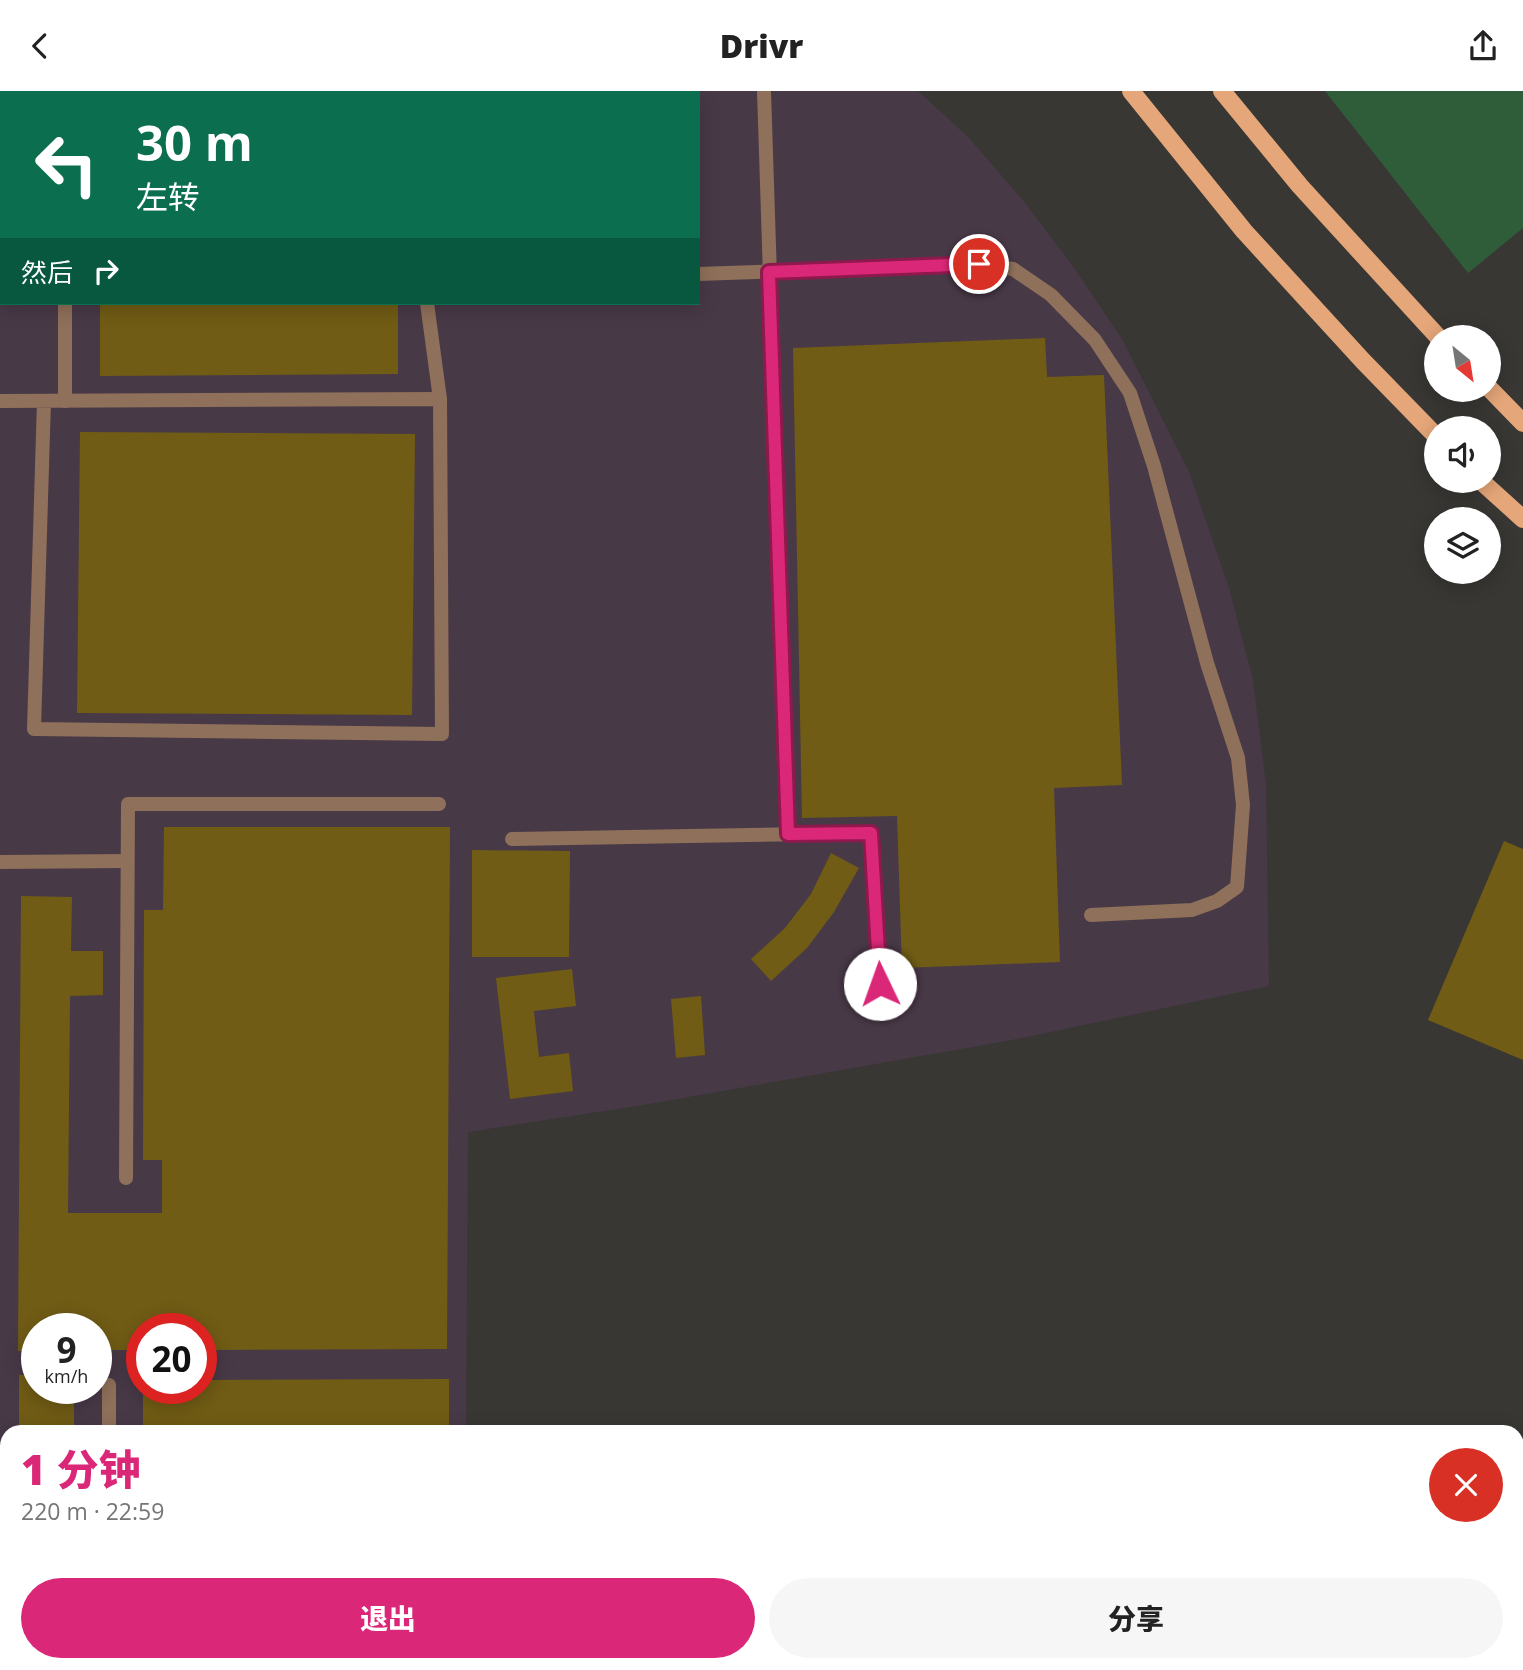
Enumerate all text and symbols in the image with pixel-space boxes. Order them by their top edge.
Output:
text: Drivr [720,24,803,67]
icon: back [21,27,59,65]
icon: share [1464,27,1502,65]
text: 30 m [136,109,253,175]
icon: left [21,119,112,210]
text: 左转 [136,175,200,218]
pin [949,234,1009,294]
icon: arrive [960,245,998,283]
icon: right [87,252,125,290]
text: 然后 [21,254,73,290]
north arrow [1424,325,1502,403]
map controls [1424,325,1501,584]
button: sound [1424,416,1501,493]
button: layers [1424,507,1501,584]
position arrow [843,947,917,1021]
speed limit sign: 20 [126,1313,217,1404]
text: 9 [56,1326,77,1373]
text: km/h [45,1364,88,1388]
text: 1 分钟 [21,1440,141,1497]
button: close [1429,1448,1503,1522]
text: 220 m · 22:59 [21,1495,164,1527]
button: 退出 [21,1578,755,1658]
button: 分享 [769,1578,1503,1658]

